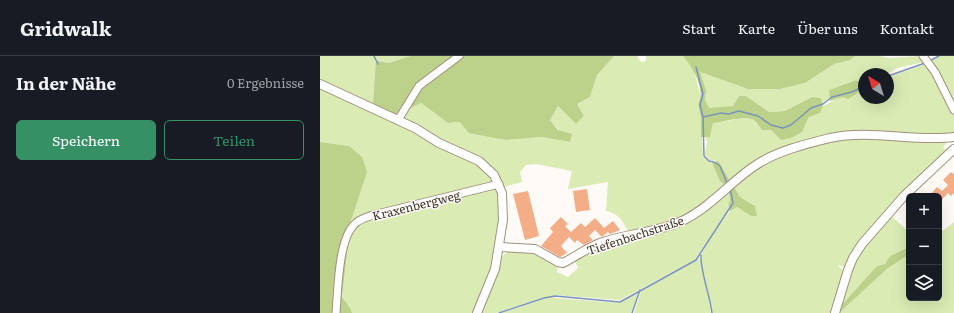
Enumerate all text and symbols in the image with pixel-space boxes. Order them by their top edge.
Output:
text: Gridwalk [20,14,111,42]
text: Start [682,18,716,38]
text: Karte [738,18,775,38]
text: Über uns [797,18,858,38]
text: Kontakt [880,18,934,38]
north arrow [858,68,894,104]
text: In der Nähe [16,70,116,95]
text: 0 Ergebnisse [227,73,304,92]
button: Speichern [16,120,156,160]
button: Teilen [164,120,304,160]
street label: Kraxenbergweg [370,185,462,225]
map controls [906,193,942,301]
button: + [906,193,942,229]
street label: Tiefenbachstraße [584,211,686,259]
button: − [906,229,942,265]
button: layers [906,265,942,301]

